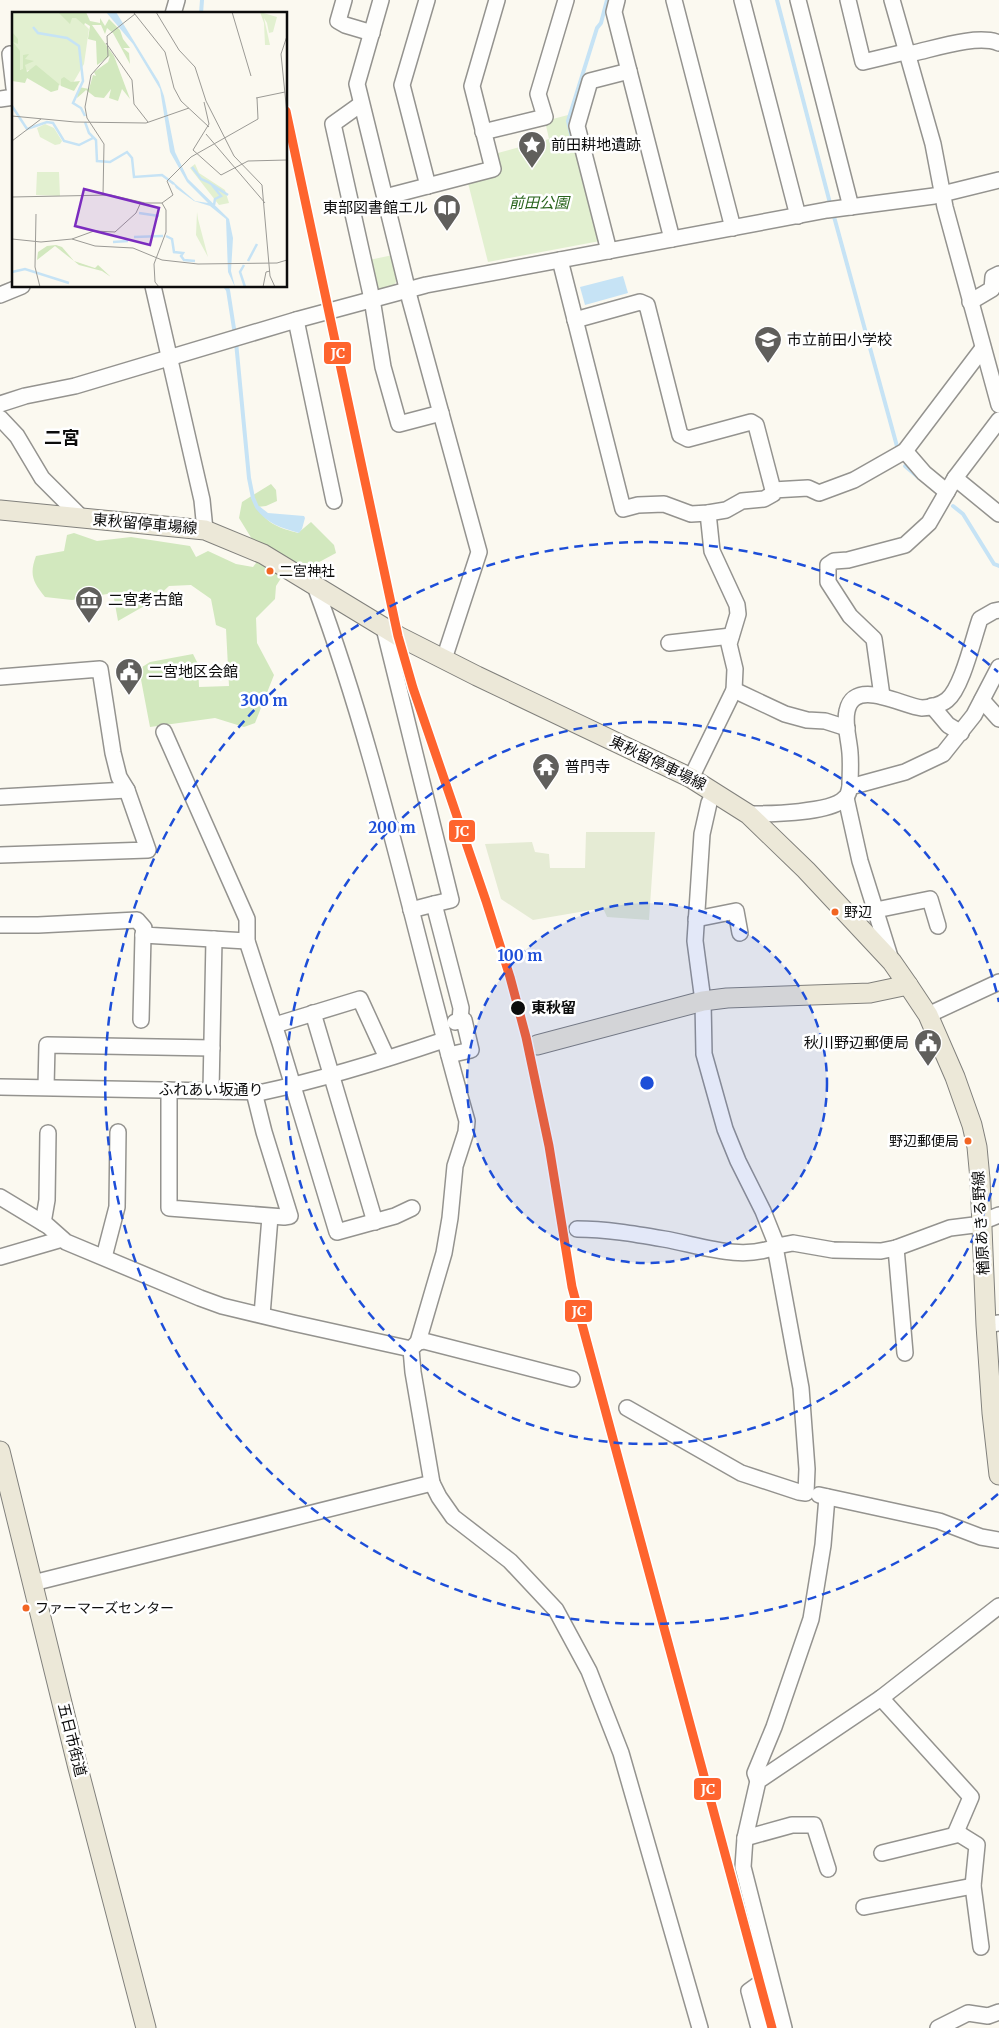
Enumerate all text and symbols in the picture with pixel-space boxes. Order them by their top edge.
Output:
inset map [12,12,288,288]
place icon: 前田耕地遺跡 [517,130,547,169]
place label: 前田耕地遺跡 [551,135,641,154]
library icon: 東部図書館エル [432,193,462,232]
park label: 前田公園 [509,193,571,212]
place label: 東部図書館エル [323,198,428,217]
school or university icon: 市立前田小学校 [753,325,783,364]
place label: 市立前田小学校 [787,330,892,349]
line badge: JC [323,341,352,365]
text: JC [330,344,345,362]
district label: 二宮 [44,426,80,449]
street label: 東秋留停車場線 [92,509,198,538]
place label: 二宮神社 [279,562,335,580]
marker: 二宮神社 [265,566,275,576]
museum icon: 二宮考古館 [74,585,104,624]
place label: 二宮考古館 [108,590,183,609]
public building icon: 二宮地区会館 [114,657,144,696]
place label: 二宮地区会館 [148,662,238,681]
text: 300 m [240,691,288,710]
street label: 東秋留停車場線 [607,731,710,794]
temple icon: 普門寺 [531,752,561,791]
place label: 普門寺 [565,757,610,776]
text: 200 m [368,818,416,837]
line badge: JC [448,819,476,843]
text: JC [454,822,469,840]
place label: 野辺 [844,903,872,921]
marker: 野辺 [830,907,840,917]
text: 100 m [498,946,542,965]
place label: 東秋留 [531,998,576,1017]
marker: 東秋留 [509,999,527,1017]
public building icon: 秋川野辺郵便局 [913,1028,943,1067]
place label: 秋川野辺郵便局 [804,1033,909,1052]
centre of rings [638,1074,656,1092]
street label: ふれあい坂通り [158,1080,264,1099]
place label: 野辺郵便局 [889,1132,959,1150]
marker: 野辺郵便局 [963,1136,973,1146]
street label: 楢原あきる野線 [968,1170,993,1276]
line badge: JC [564,1299,593,1323]
text: JC [571,1302,586,1320]
place label: ファーマーズセンター [35,1599,174,1617]
marker: ファーマーズセンター [21,1603,31,1613]
street label: 五日市街道 [54,1701,91,1779]
line badge: JC [693,1777,722,1801]
text: JC [700,1780,715,1798]

